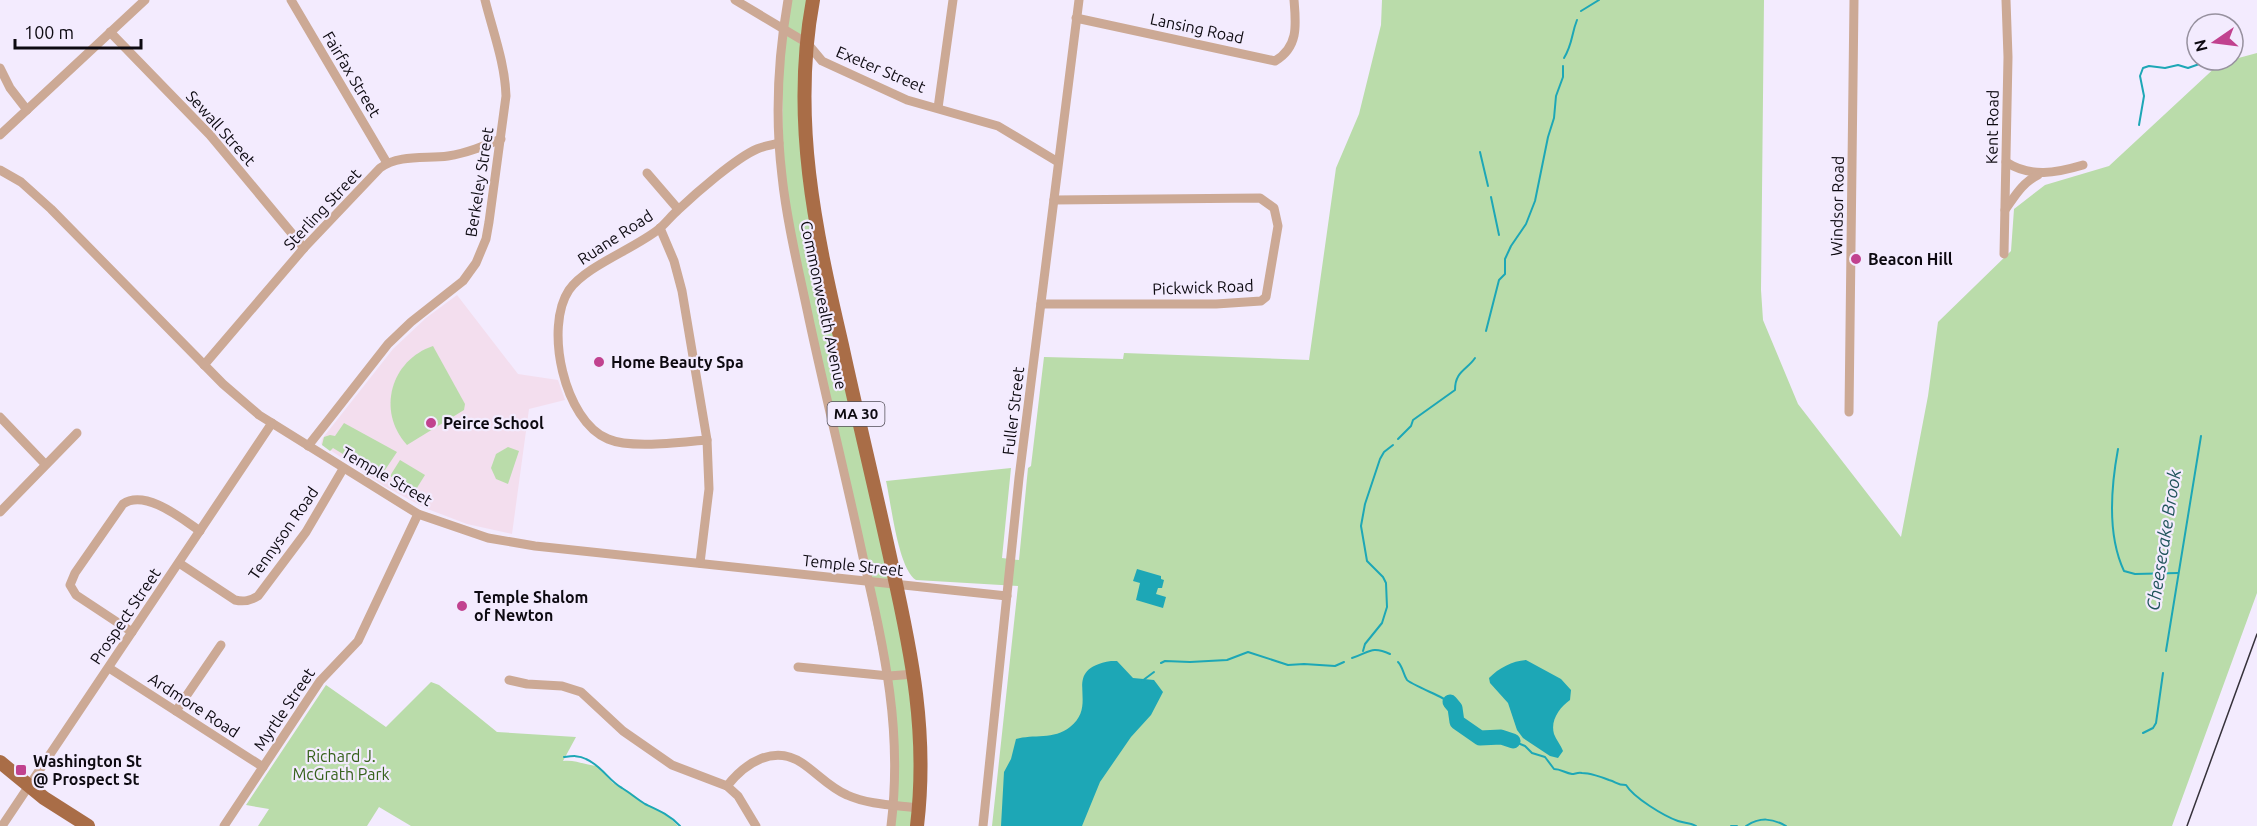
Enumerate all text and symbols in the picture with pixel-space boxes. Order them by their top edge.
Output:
street label: Lansing Road [1149,9,1245,47]
scale bar [15,12,141,50]
north arrow [2185,12,2245,72]
text: 100 m [24,22,74,42]
street label: Fairfax Street [319,28,385,121]
text: N [2190,38,2211,54]
street label: Exeter Street [834,42,929,96]
street label: Sewall Street [183,87,260,170]
street label: Kent Road [1982,90,2002,164]
street label: Berkeley Street [461,125,497,238]
street label: Windsor Road [1827,156,1847,256]
street label: Sterling Street [280,164,365,253]
street label: Ruane Road [574,206,656,268]
street label: Commonwealth Avenue [797,219,851,391]
place label: Beacon Hill [1868,250,1953,268]
marker: Beacon Hill [1849,252,1863,266]
street label: Pickwick Road [1152,276,1254,298]
place label: Home Beauty Spa [611,353,744,371]
marker: Home Beauty Spa [592,355,606,369]
street label: Fuller Street [999,365,1027,456]
road number: MA 30 [828,402,884,426]
place label: Peirce School [443,414,544,432]
marker: Peirce School [424,416,438,430]
street label: Temple Street [339,443,436,510]
water label: Cheesecake Brook [2142,467,2184,612]
street label: Tennyson Road [244,483,322,583]
street label: Temple Street [802,551,905,579]
street label: Prospect Street [86,564,164,668]
place label: Temple Shalom of Newton [474,588,588,624]
marker: Temple Shalom of Newton [455,599,469,613]
street label: Myrtle Street [250,664,319,754]
street label: Ardmore Road [145,669,243,741]
park label: Richard J. McGrath Park [292,747,390,783]
place label: Washington St @ Prospect St [33,752,142,788]
marker: Washington St @ Prospect St [14,763,28,777]

